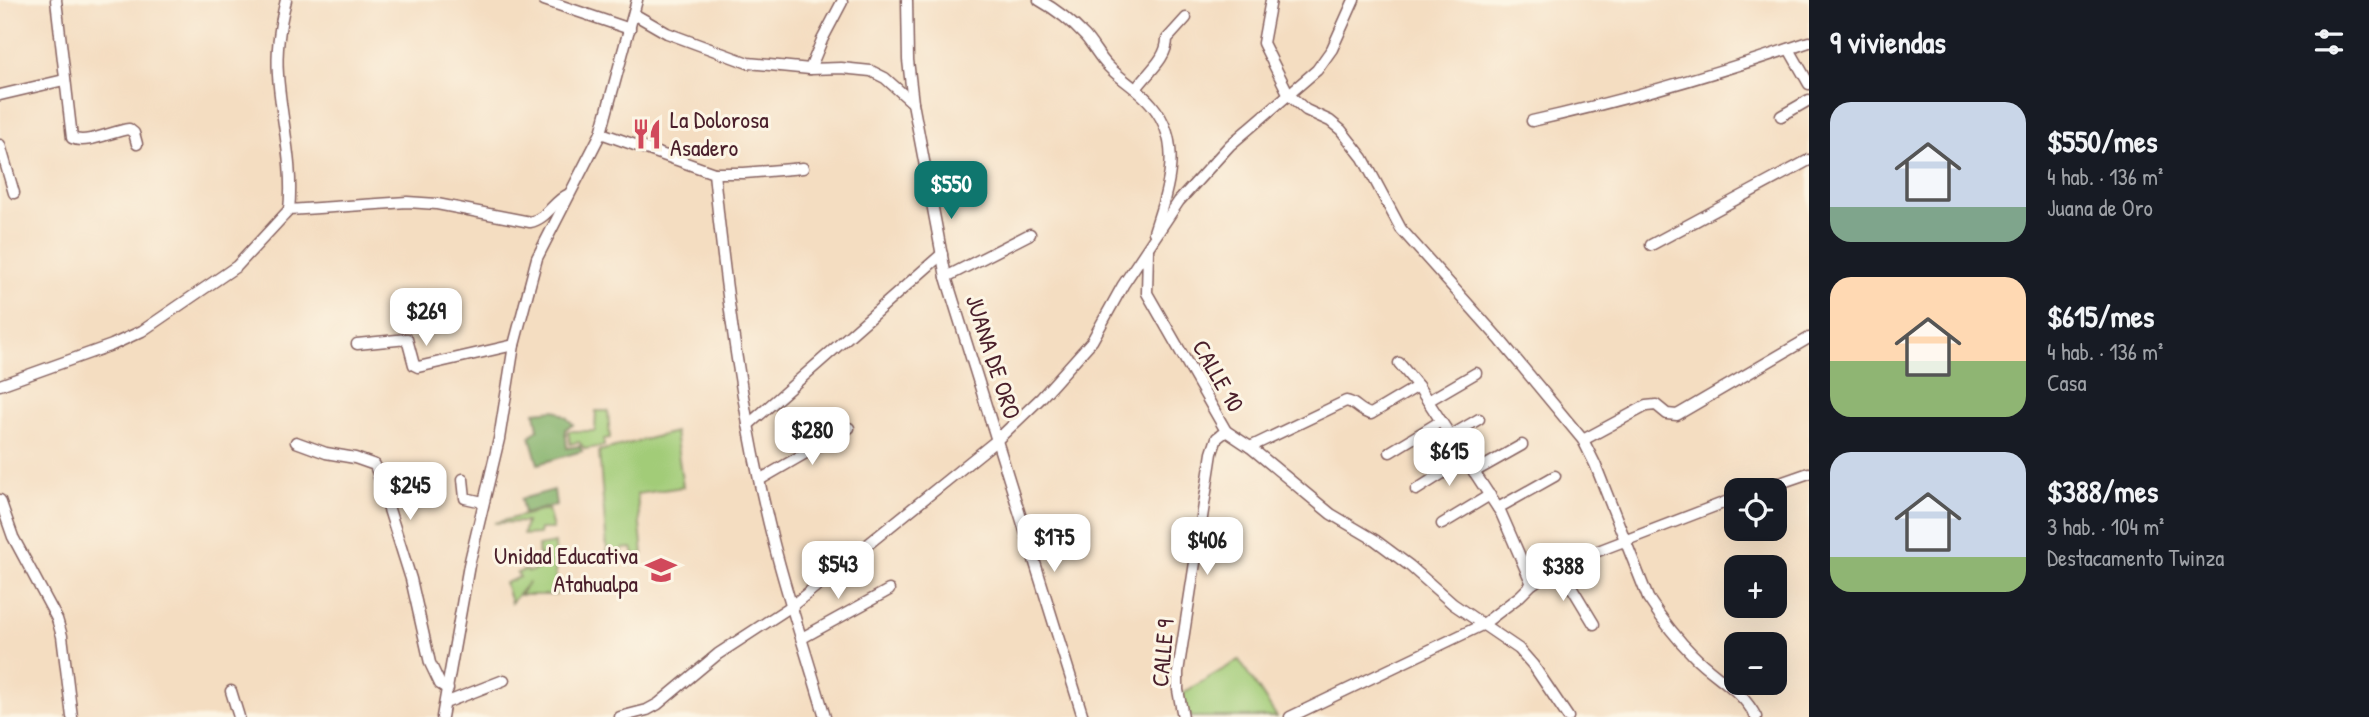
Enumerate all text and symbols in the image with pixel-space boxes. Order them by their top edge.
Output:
text: 9 viviendas [1830,22,1946,62]
icon: filters [2310,23,2348,61]
place label: La Dolorosa Asadero [670,103,769,163]
restaurant icon: La Dolorosa Asadero [630,117,664,151]
text: $550/mes [2047,121,2158,161]
icon: home [1886,130,1970,214]
text: 4 hab. · 136 m² [2047,161,2163,192]
pin: $550 [910,162,992,221]
text: $550 [930,168,972,199]
text: Juana de Oro [2047,192,2153,223]
pin: $269 [385,288,467,348]
street label: JUANA DE ORO [959,290,1029,423]
text: $269 [406,295,446,326]
text: $615/mes [2047,296,2154,336]
icon: home [1886,305,1970,389]
street label: CALLE 10 [1185,334,1252,417]
text: 4 hab. · 136 m² [2047,336,2163,367]
text: Casa [2047,367,2087,398]
pin: $280 [771,407,853,467]
text: $280 [791,414,833,445]
pin: $615 [1408,428,1490,488]
text: $615 [1430,435,1468,466]
pin: $245 [369,462,451,522]
text: $245 [390,469,430,500]
text: $388/mes [2047,471,2158,511]
map controls [1724,478,1787,695]
button: locate [1724,478,1787,541]
icon: home [1886,480,1970,564]
text: 3 hab. · 104 m² [2047,511,2164,542]
pin: $175 [1013,514,1095,574]
pin: $406 [1166,518,1248,577]
text: $175 [1033,521,1075,552]
text: $406 [1187,524,1227,555]
place label: Unidad Educativa Atahualpa [494,539,638,599]
pin: $543 [797,542,879,601]
text: Destacamento Twinza [2047,542,2224,573]
pin: $388 [1522,544,1604,603]
text: $543 [818,548,858,579]
text: $388 [1542,550,1584,581]
school or university icon: Unidad Educativa Atahualpa [644,553,678,587]
button: + [1724,555,1787,618]
street label: CALLE 9 [1143,618,1181,688]
button: − [1724,632,1787,695]

